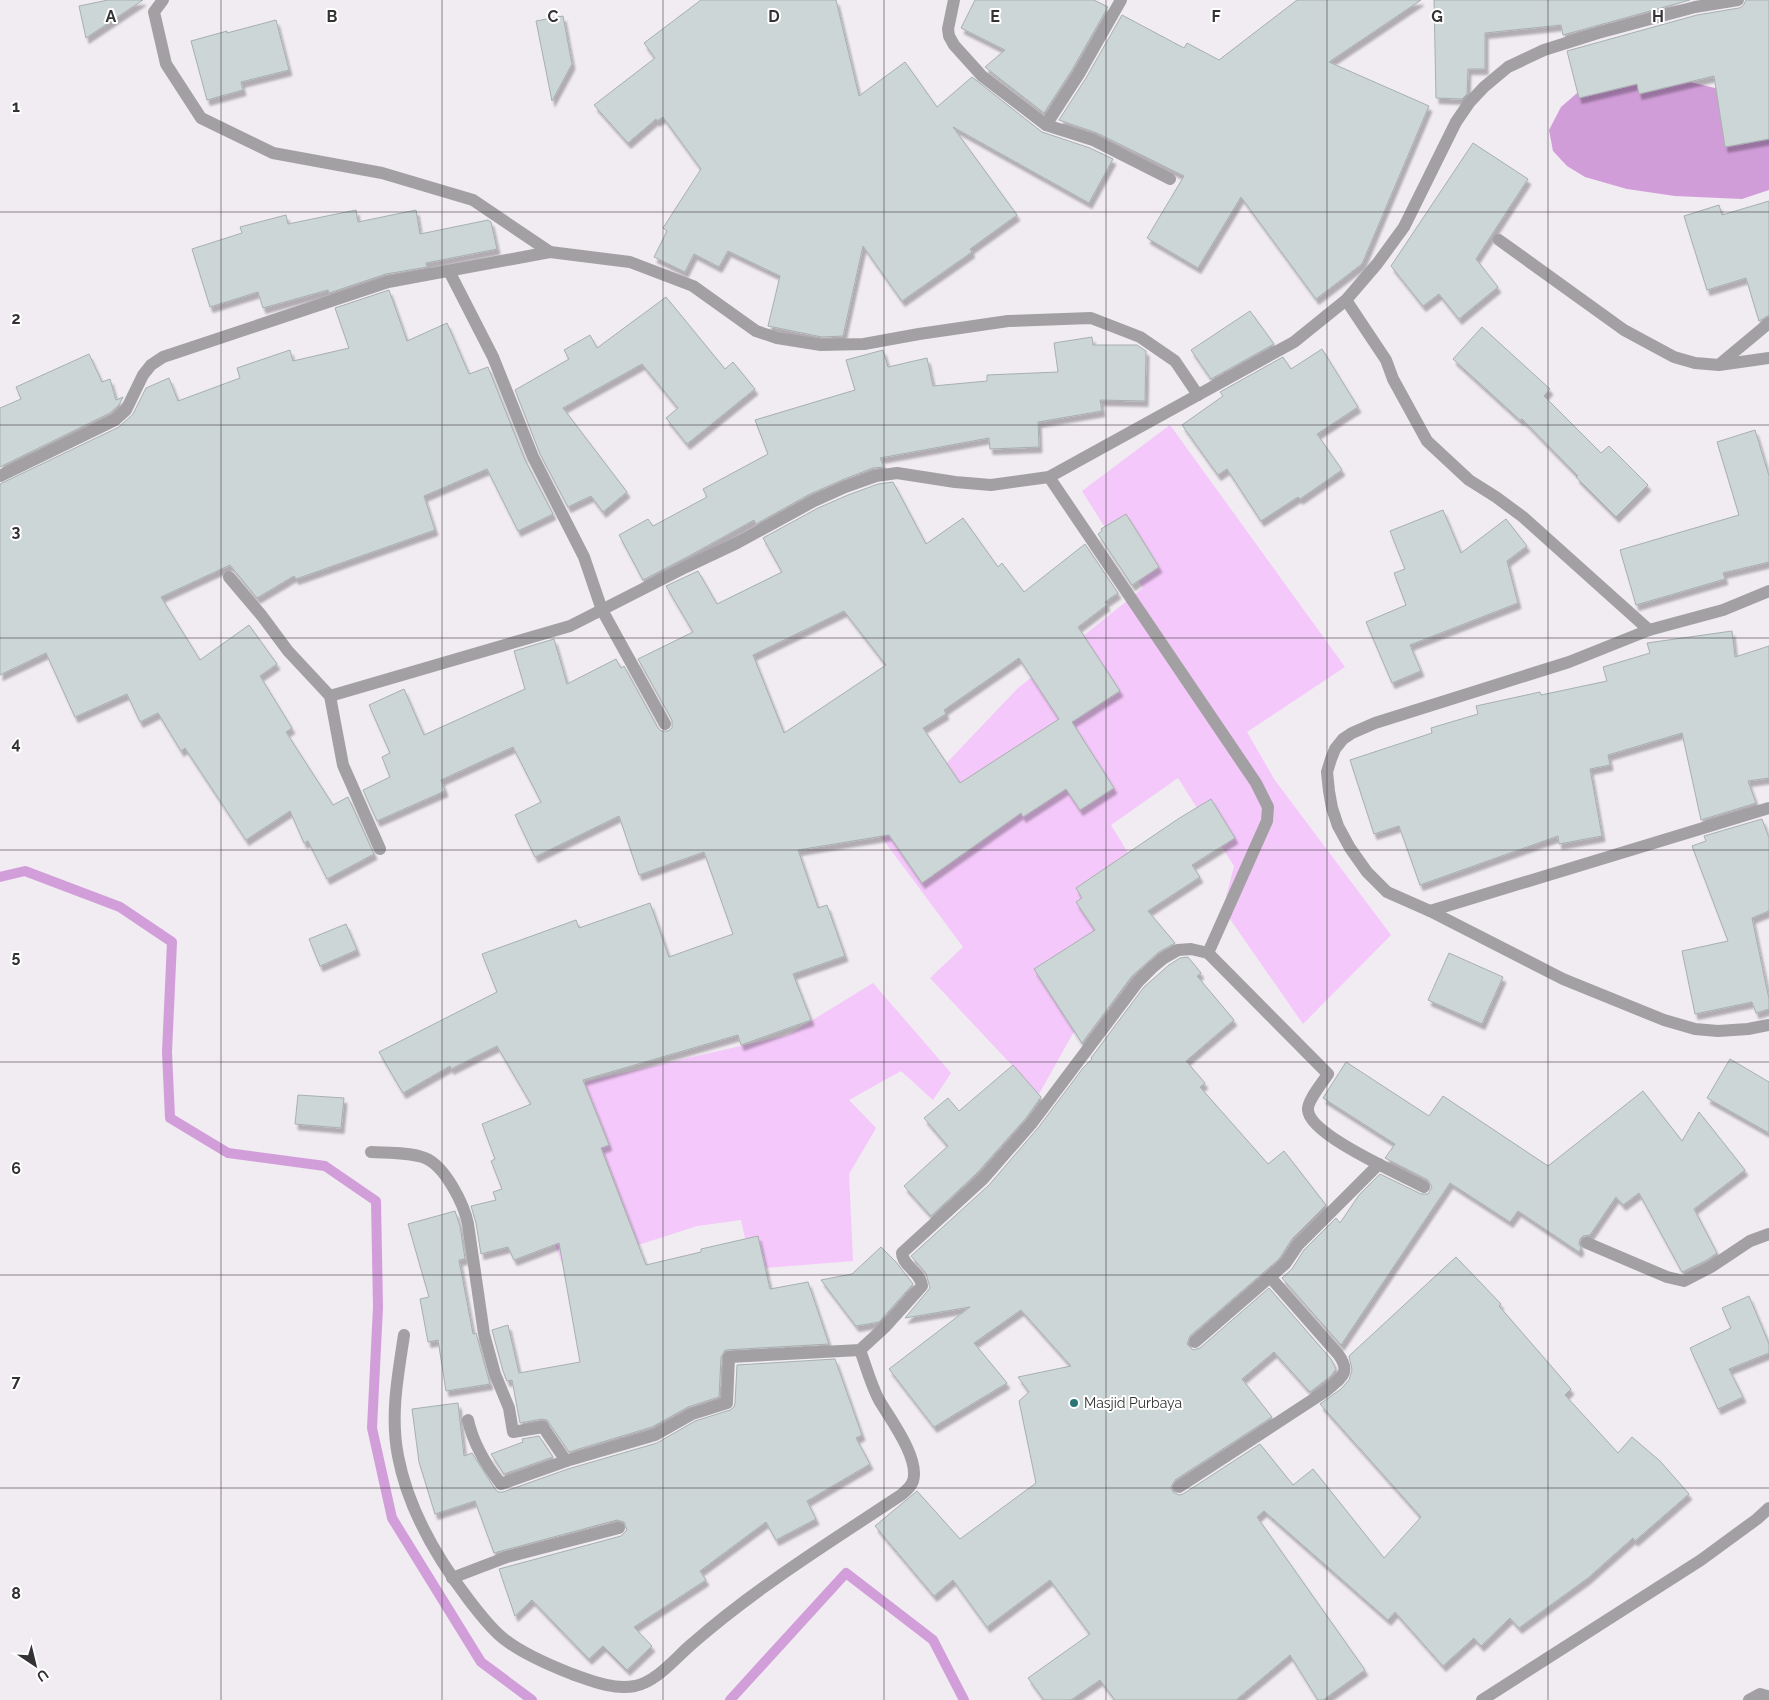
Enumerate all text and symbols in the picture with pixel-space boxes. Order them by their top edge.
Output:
text: A [106,7,117,26]
text: B [327,7,338,26]
text: C [548,7,559,26]
text: D [768,7,780,26]
text: E [990,7,1000,26]
text: F [1211,7,1221,26]
text: G [1431,7,1443,26]
text: H [1652,7,1664,26]
text: 1 [12,97,20,116]
text: 2 [11,309,21,328]
text: 3 [12,522,21,541]
text: 4 [11,734,21,753]
text: 5 [12,947,21,966]
text: 6 [11,1159,21,1178]
text: 7 [12,1372,21,1391]
place label: Masjid Purbaya [1084,1395,1182,1411]
marker: Masjid Purbaya [1068,1397,1080,1409]
text: 8 [11,1584,21,1603]
north arrow [10,1640,60,1690]
text: U [34,1666,51,1685]

